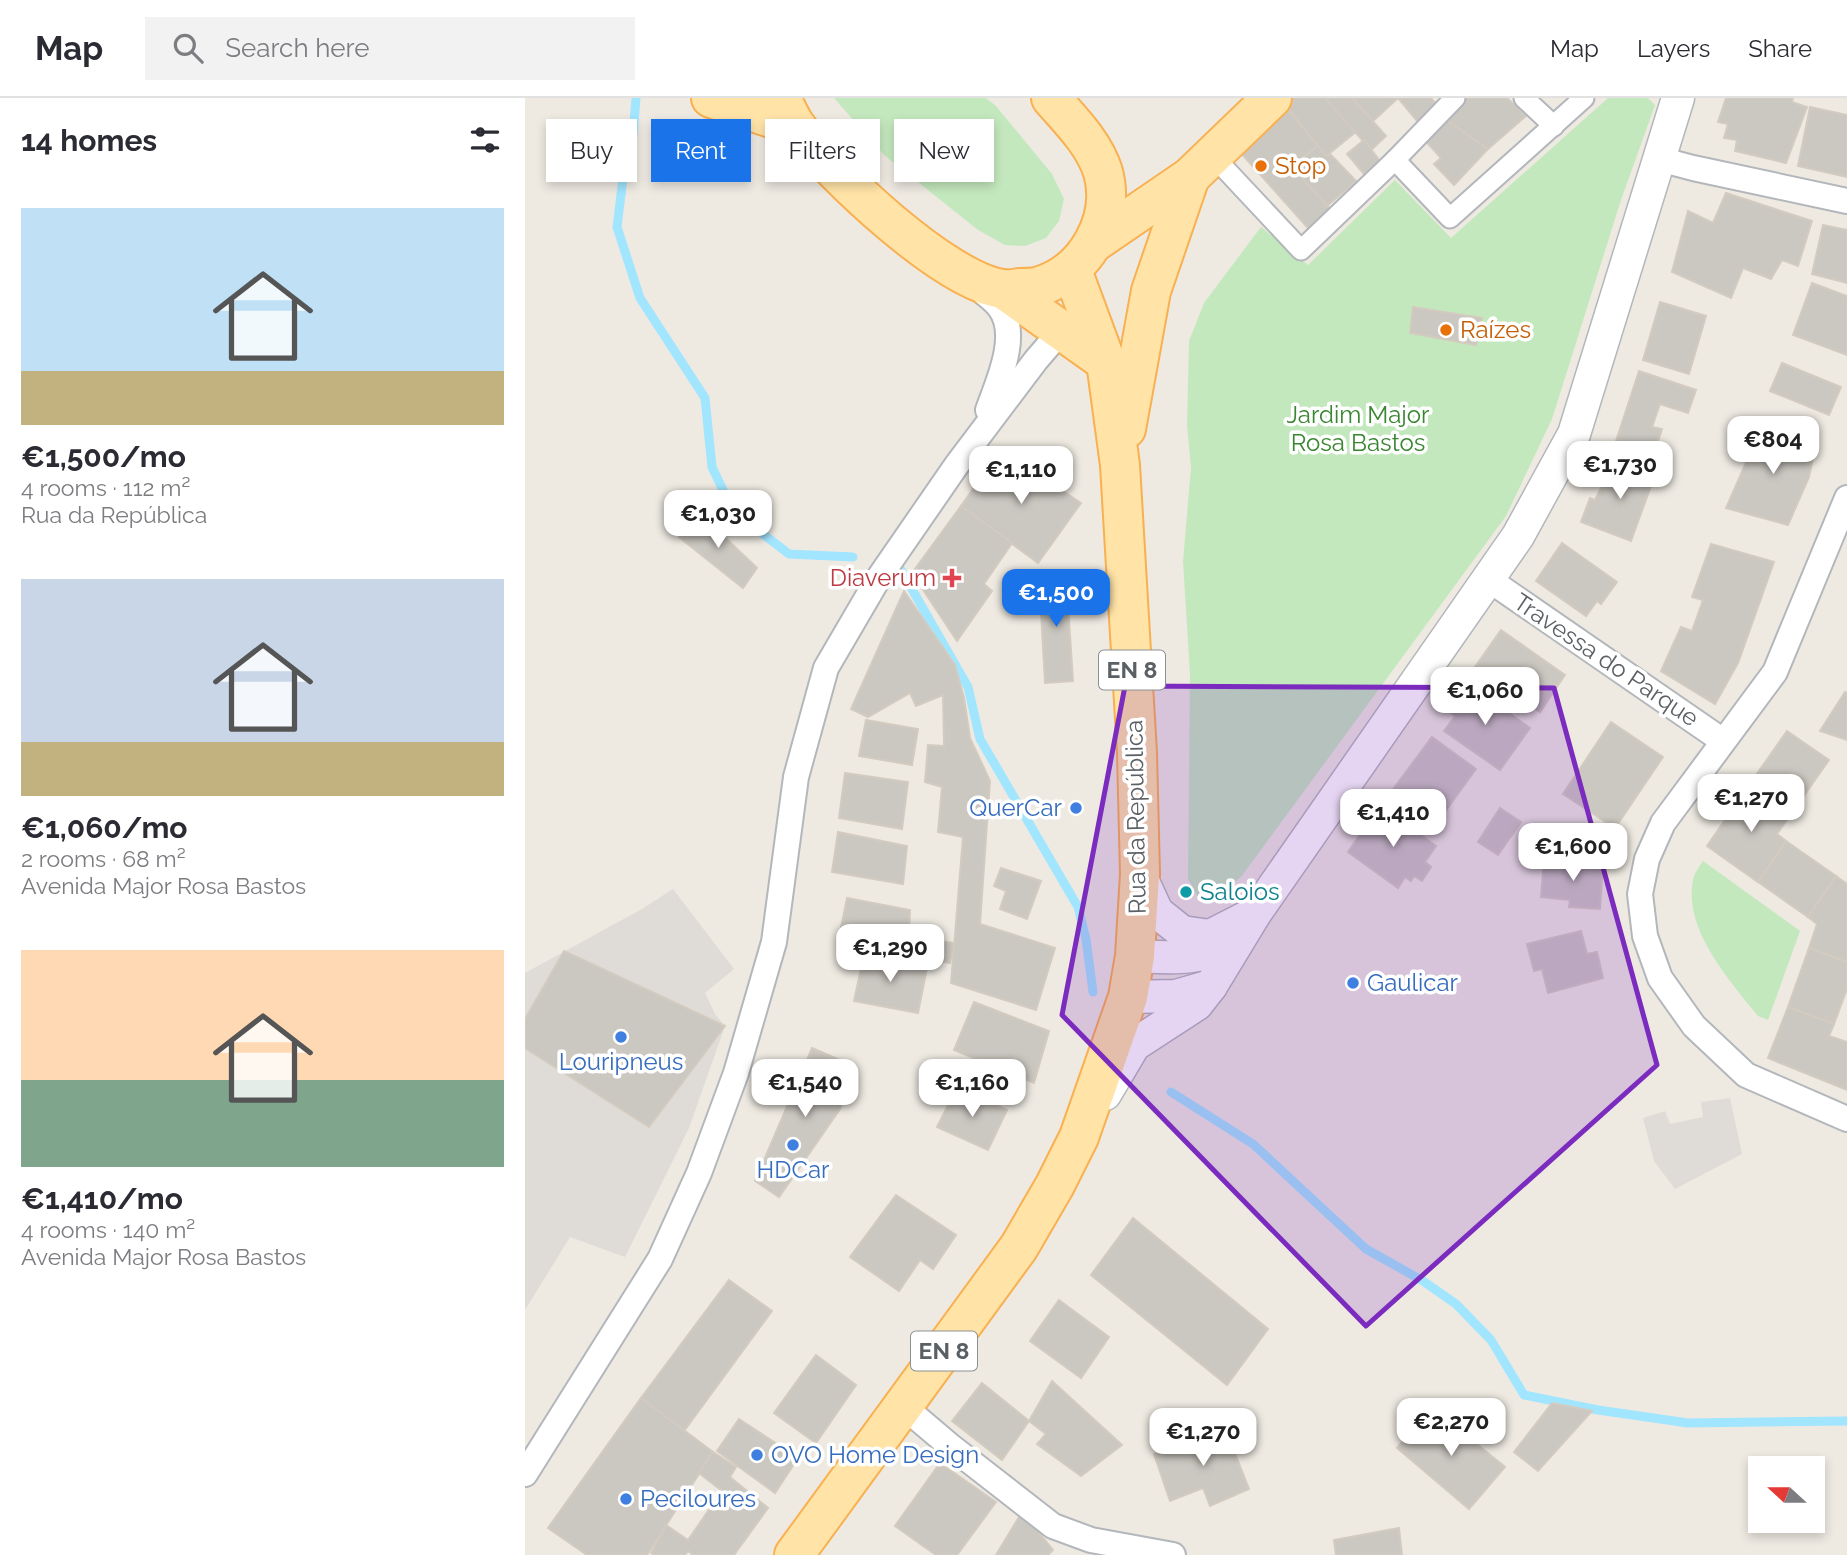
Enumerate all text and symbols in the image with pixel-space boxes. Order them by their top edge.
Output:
search box [145,17,635,80]
text: Map [35,29,103,68]
icon: search [169,29,207,67]
text: Search here [225,33,370,63]
text: Map [1550,34,1599,63]
text: Layers [1637,34,1710,63]
text: Share [1748,34,1812,63]
chip: Buy [546,119,637,182]
chip: Rent [651,119,751,182]
chip: Filters [765,119,880,182]
chip: New [894,119,994,182]
icon: filters [466,121,504,159]
text: 14 homes [21,123,157,158]
place label: Stop [1275,151,1326,180]
marker: Stop [1253,158,1269,174]
icon: home [200,253,326,379]
place label: Raízes [1460,315,1531,344]
marker: Raízes [1438,322,1454,338]
park label: Jardim Major Rosa Bastos [1287,400,1430,457]
pin: €804 [1732,416,1814,476]
text: €804 [1743,425,1803,452]
text: €1,500/mo [21,439,186,474]
pin: €1,730 [1563,442,1677,501]
pin: €1,110 [964,446,1078,506]
text: €1,730 [1583,450,1657,477]
text: €1,110 [985,455,1057,482]
text: 4 rooms · 112 m² [21,474,190,501]
pin: €1,030 [661,490,775,550]
text: €1,030 [680,499,756,526]
text: Rua da República [21,501,207,528]
place label: Diaverum [830,563,936,592]
marker: Diaverum [942,568,962,588]
pin: €1,500 [999,570,1113,629]
text: €1,500 [1018,578,1094,605]
street label: Travessa do Parque [1508,587,1704,732]
icon: home [200,624,326,750]
road number: EN 8 [1099,650,1165,690]
pin: €1,060 [1428,668,1542,727]
text: €1,060 [1446,676,1524,703]
street label: Rua da República [1119,720,1152,914]
pin: €1,270 [1694,774,1808,834]
text: €1,270 [1713,783,1789,810]
pin: €1,410 [1336,790,1450,849]
place label: QuerCar [969,793,1063,822]
text: €1,410 [1356,798,1430,825]
marker: QuerCar [1068,800,1084,816]
text: €1,060/mo [21,810,188,845]
pin: €1,600 [1516,824,1630,883]
text: €1,600 [1534,832,1612,859]
text: 2 rooms · 68 m² [21,845,186,872]
text: Avenida Major Rosa Bastos [21,872,306,899]
place label: Saloios [1200,877,1280,906]
marker: Saloios [1178,884,1194,900]
pin: €1,290 [833,924,947,984]
text: €1,290 [852,933,928,960]
place label: Gaulicar [1367,968,1459,997]
marker: Gaulicar [1345,975,1361,991]
icon: home [200,995,326,1121]
marker: Louripneus [613,1029,629,1045]
place label: Louripneus [559,1047,683,1076]
pin: €1,540 [748,1060,862,1119]
pin: €1,160 [915,1060,1029,1119]
text: €1,540 [767,1068,843,1095]
text: €1,160 [935,1068,1009,1095]
marker: HDCar [785,1137,801,1153]
place label: HDCar [757,1155,830,1184]
text: €1,410/mo [21,1181,183,1216]
text: 4 rooms · 140 m² [21,1216,195,1243]
text: Avenida Major Rosa Bastos [21,1243,306,1270]
road number: EN 8 [911,1332,977,1370]
pin: €2,270 [1394,1398,1508,1458]
text: €2,270 [1413,1407,1489,1434]
pin: €1,270 [1146,1408,1260,1468]
text: €1,270 [1165,1417,1241,1444]
place label: OVO Home Design [771,1440,979,1469]
marker: OVO Home Design [749,1447,765,1463]
north arrow [1748,1456,1825,1533]
map controls [1748,1456,1825,1533]
place label: Peciloures [640,1484,756,1513]
marker: Peciloures [618,1491,634,1507]

